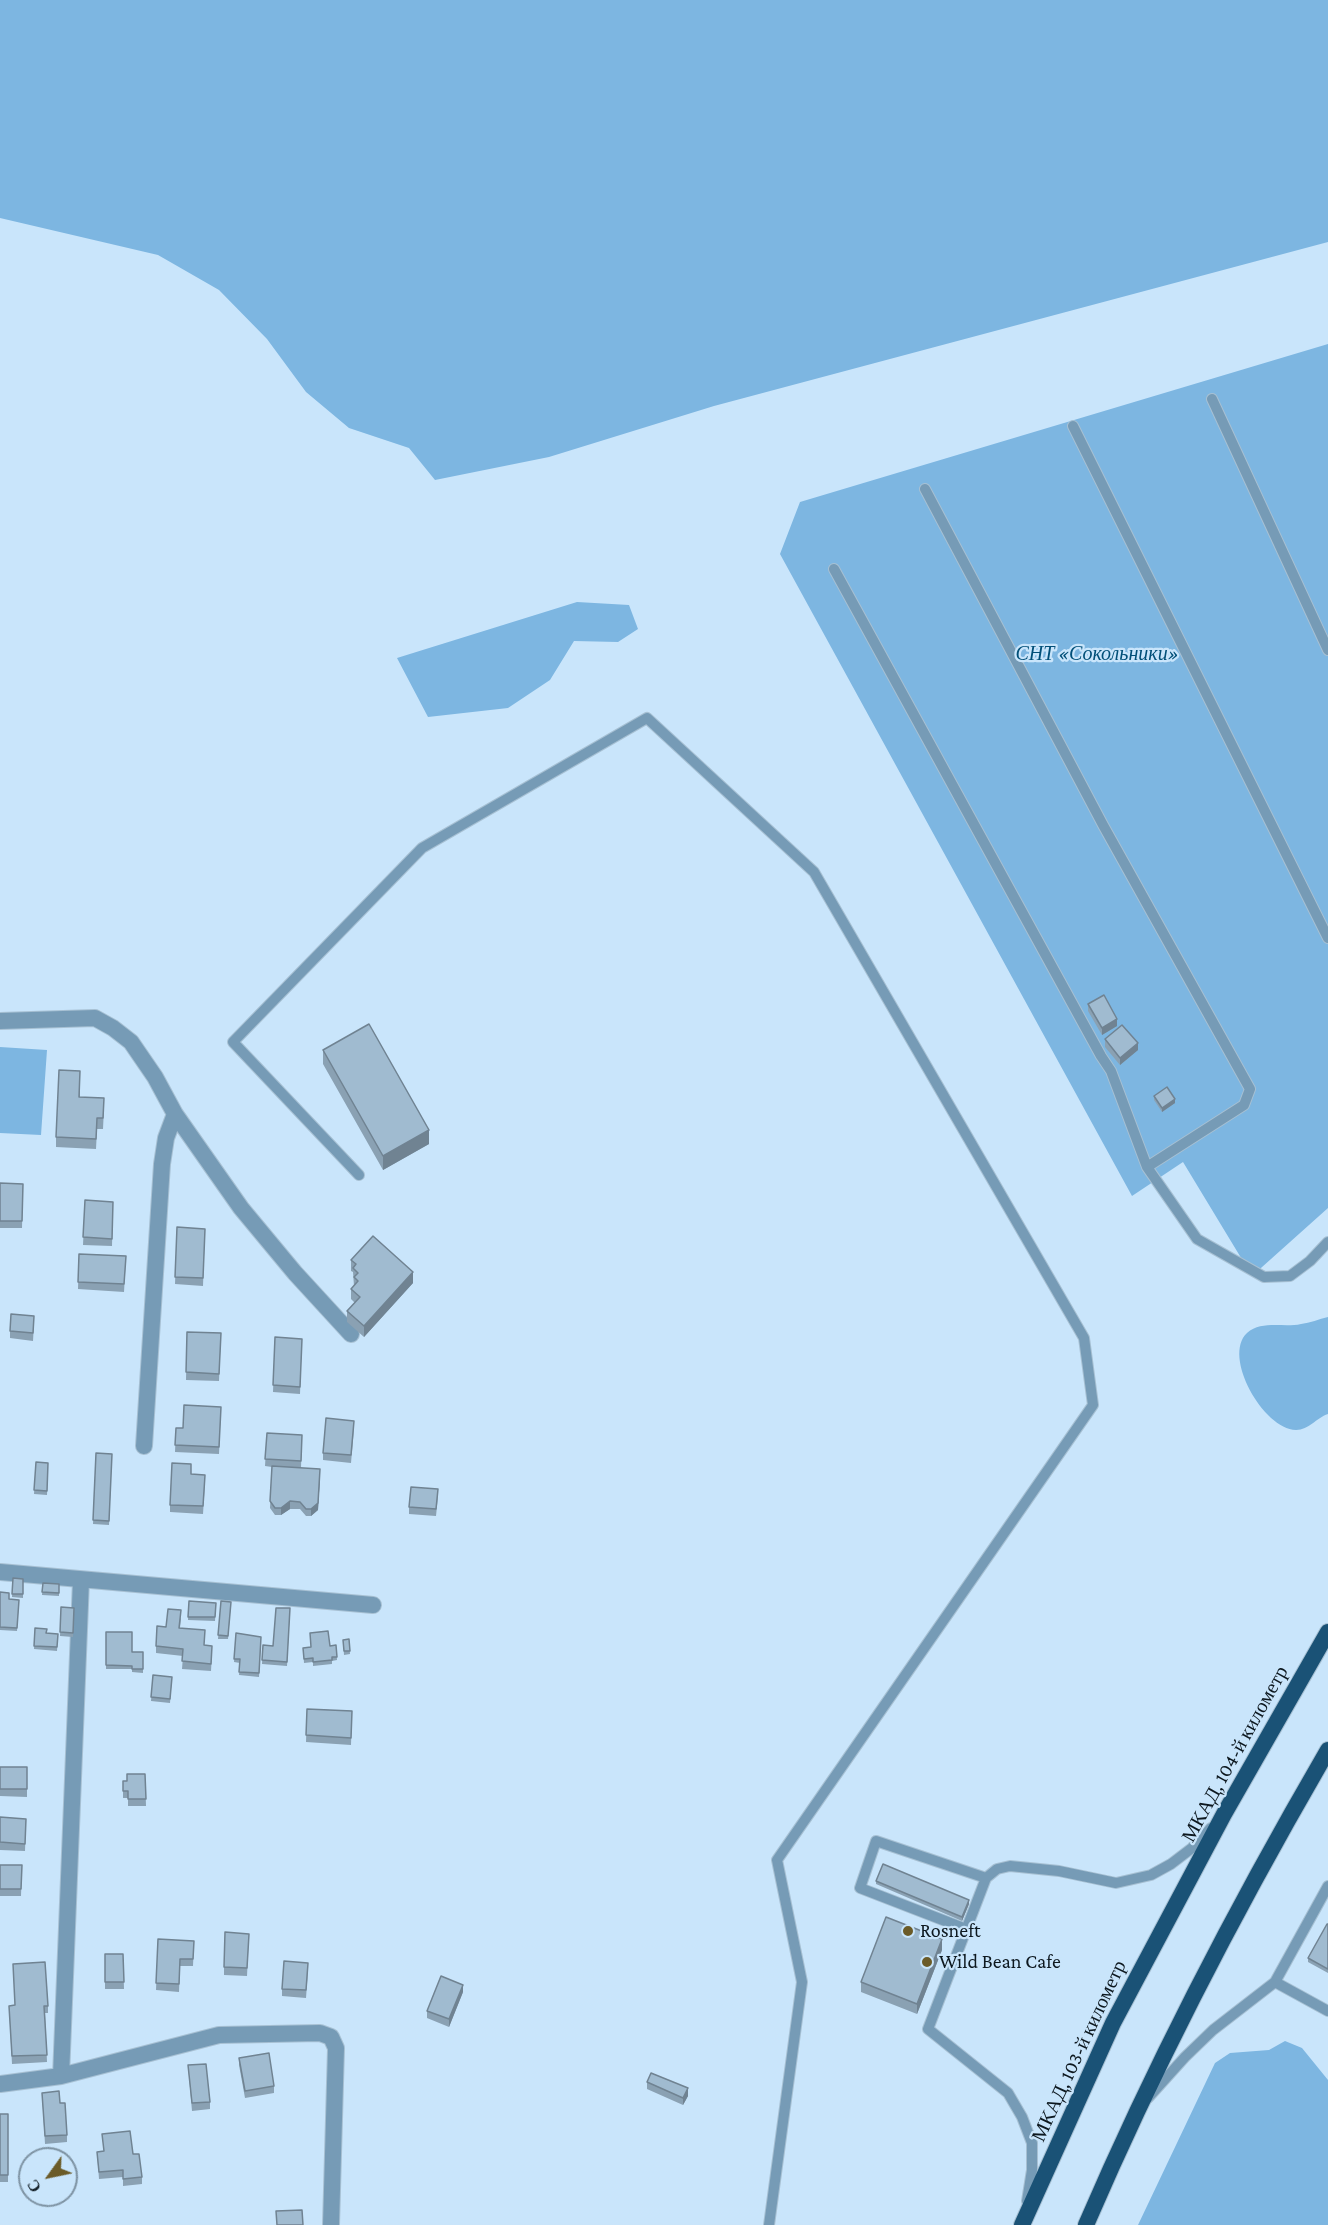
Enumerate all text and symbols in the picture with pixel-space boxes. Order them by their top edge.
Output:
park label: СНТ «Сокольники» [1015,642,1179,666]
street label: МКАД, 104-й километр [1177,1662,1293,1846]
place label: Rosneft [920,1919,981,1943]
marker: Rosneft [901,1924,915,1938]
place label: Wild Bean Cafe [939,1950,1061,1974]
marker: Wild Bean Cafe [920,1955,934,1969]
street label: МКАД, 103-й километр [1026,1957,1132,2145]
north arrow [18,2147,78,2207]
text: С [24,2177,44,2195]

